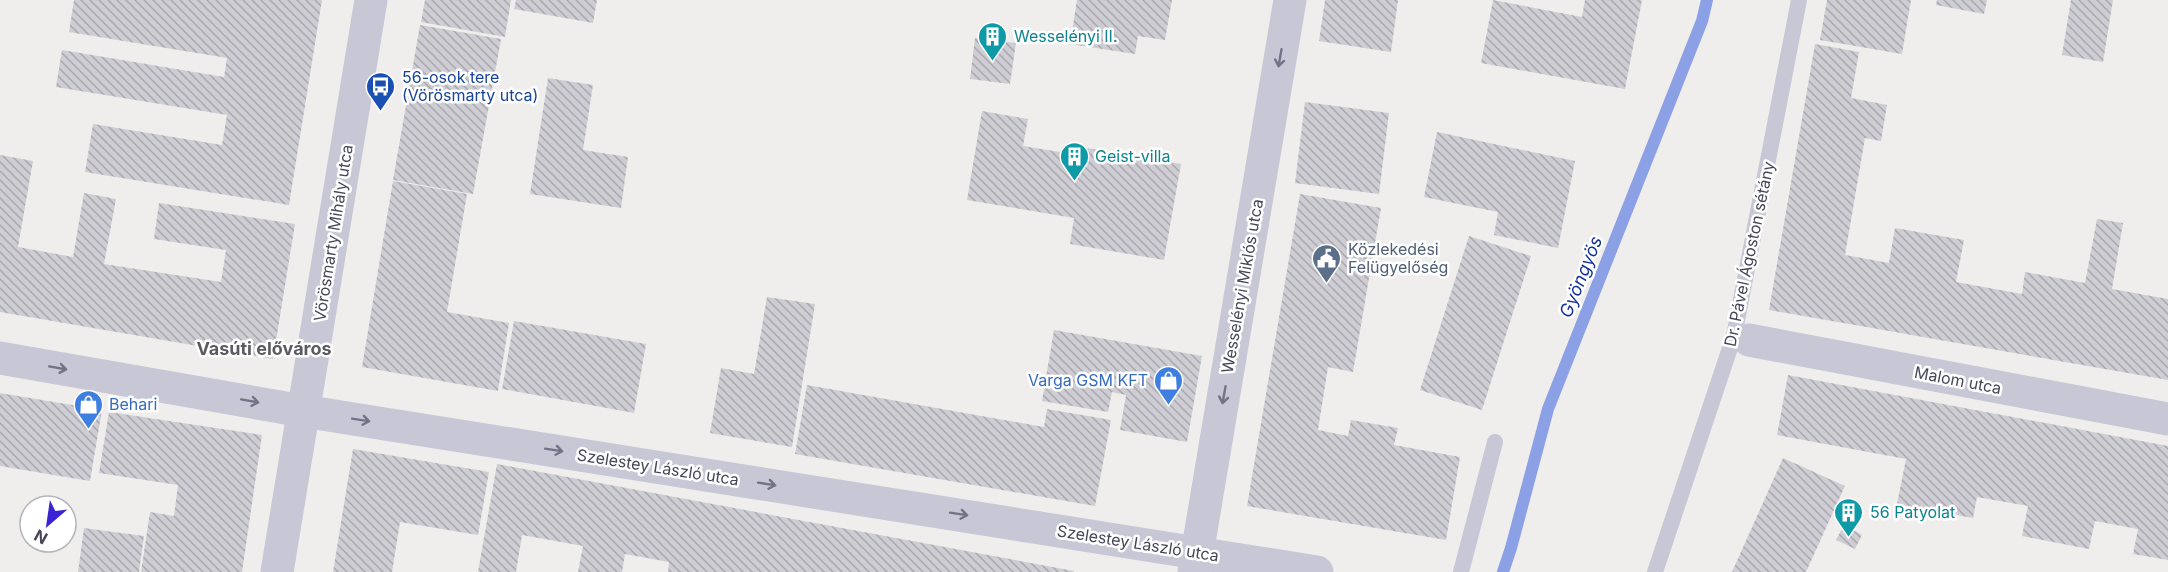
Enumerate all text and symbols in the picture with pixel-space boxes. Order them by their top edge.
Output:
building icon: Wesselényi II. [977,20,1009,62]
place label: Wesselényi II. [1014,26,1118,46]
one-way arrow [1275,47,1286,67]
place label: 56-osok tere (Vörösmarty utca) [402,67,538,105]
bus stop icon: 56-osok tere (Vörösmarty utca) [365,70,397,112]
building icon: Geist-villa [1058,140,1090,182]
street label: Vörösmarty Mihály utca [309,143,357,323]
place label: Geist-villa [1095,146,1170,166]
street label: Dr. Pável Ágoston sétány [1720,160,1778,348]
street label: Wesselényi Miklós utca [1217,197,1267,375]
water label: Gyöngyös [1555,233,1606,320]
place label: Közlekedési Felügyelőség [1348,239,1448,277]
public building icon: Közlekedési Felügyelőség [1311,242,1343,284]
district label: Vasúti előváros [196,338,332,359]
one-way arrow [47,362,67,373]
street label: Malom utca [1913,362,2003,398]
shop icon: Varga GSM KFT [1153,364,1185,406]
place label: Varga GSM KFT [1028,370,1148,390]
one-way arrow [1218,385,1229,404]
shop icon: Behari [72,388,104,430]
place label: Behari [109,394,157,414]
one-way arrow [239,396,259,407]
one-way arrow [351,414,370,425]
street label: Szelestey László utca [576,444,740,490]
one-way arrow [543,445,563,456]
one-way arrow [756,479,776,490]
north arrow [18,494,78,554]
building icon: 56 Patyolat [1833,496,1865,538]
place label: 56 Patyolat [1870,502,1955,522]
one-way arrow [949,509,969,520]
street label: Szelestey László utca [1056,520,1220,566]
text: N [31,525,51,549]

